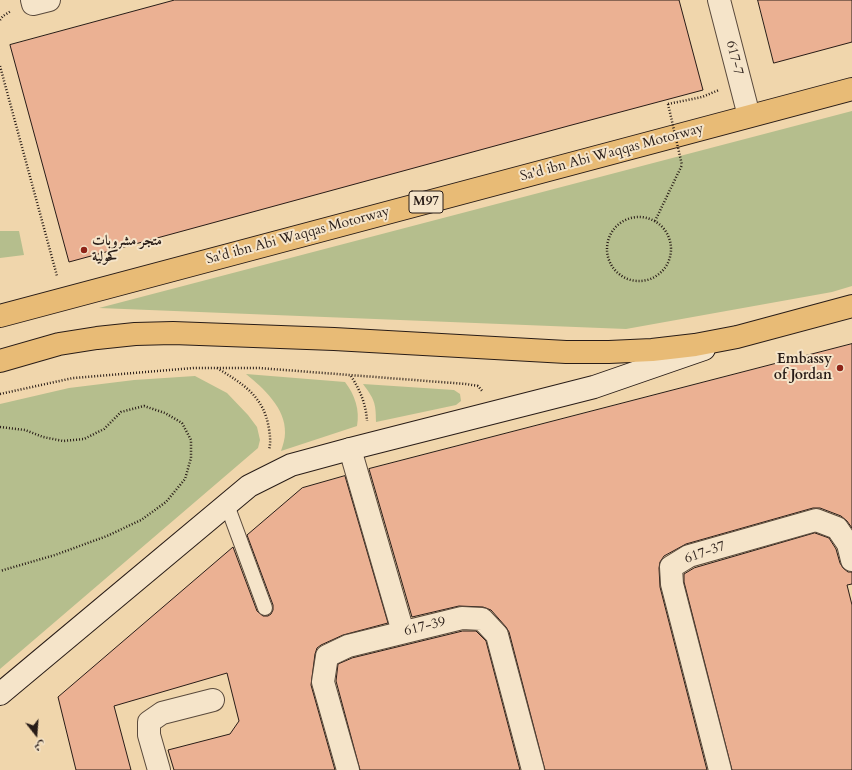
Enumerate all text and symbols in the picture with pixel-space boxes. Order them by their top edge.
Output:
street label: 617-7 [722,39,746,77]
street label: Sa'd ibn Abi Waqqas Motorway [518,120,706,186]
road number: M97 [409,191,443,213]
street label: Sa'd ibn Abi Waqqas Motorway [204,203,392,269]
place label: متجر مشروبات كحولية [92,234,162,266]
marker: متجر مشروبات كحولية [79,245,89,255]
place label: Embassy of Jordan [774,352,832,384]
marker: Embassy of Jordan [835,363,845,373]
street label: 617-37 [682,538,728,568]
street label: 617-39 [403,614,447,640]
north arrow [16,714,56,754]
text: ش [32,737,47,755]

